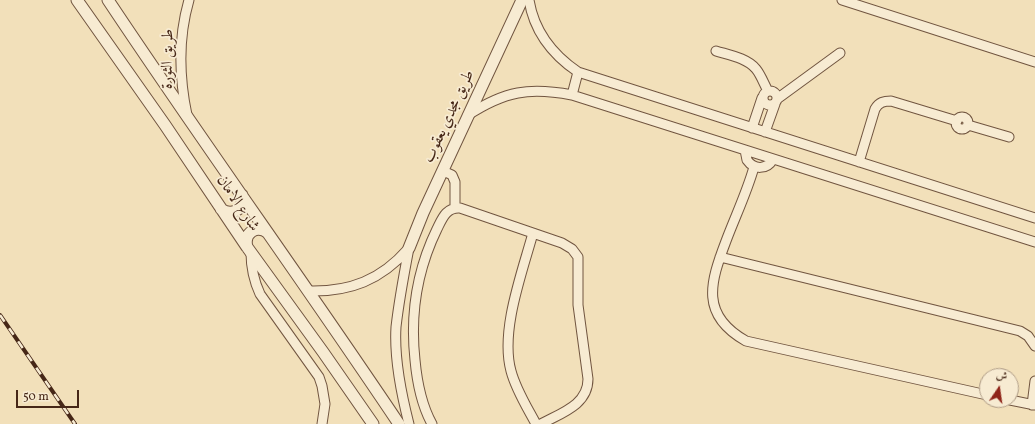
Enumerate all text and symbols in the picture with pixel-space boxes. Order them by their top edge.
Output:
street label: طريق الثورة [159,29,179,89]
street label: طريق مجدي يعقوب [420,67,480,167]
street label: شارع الامان [211,172,263,236]
north arrow [979,368,1019,408]
text: ش [995,368,1009,385]
scale bar [18,382,81,408]
text: 50 m [23,389,49,405]

